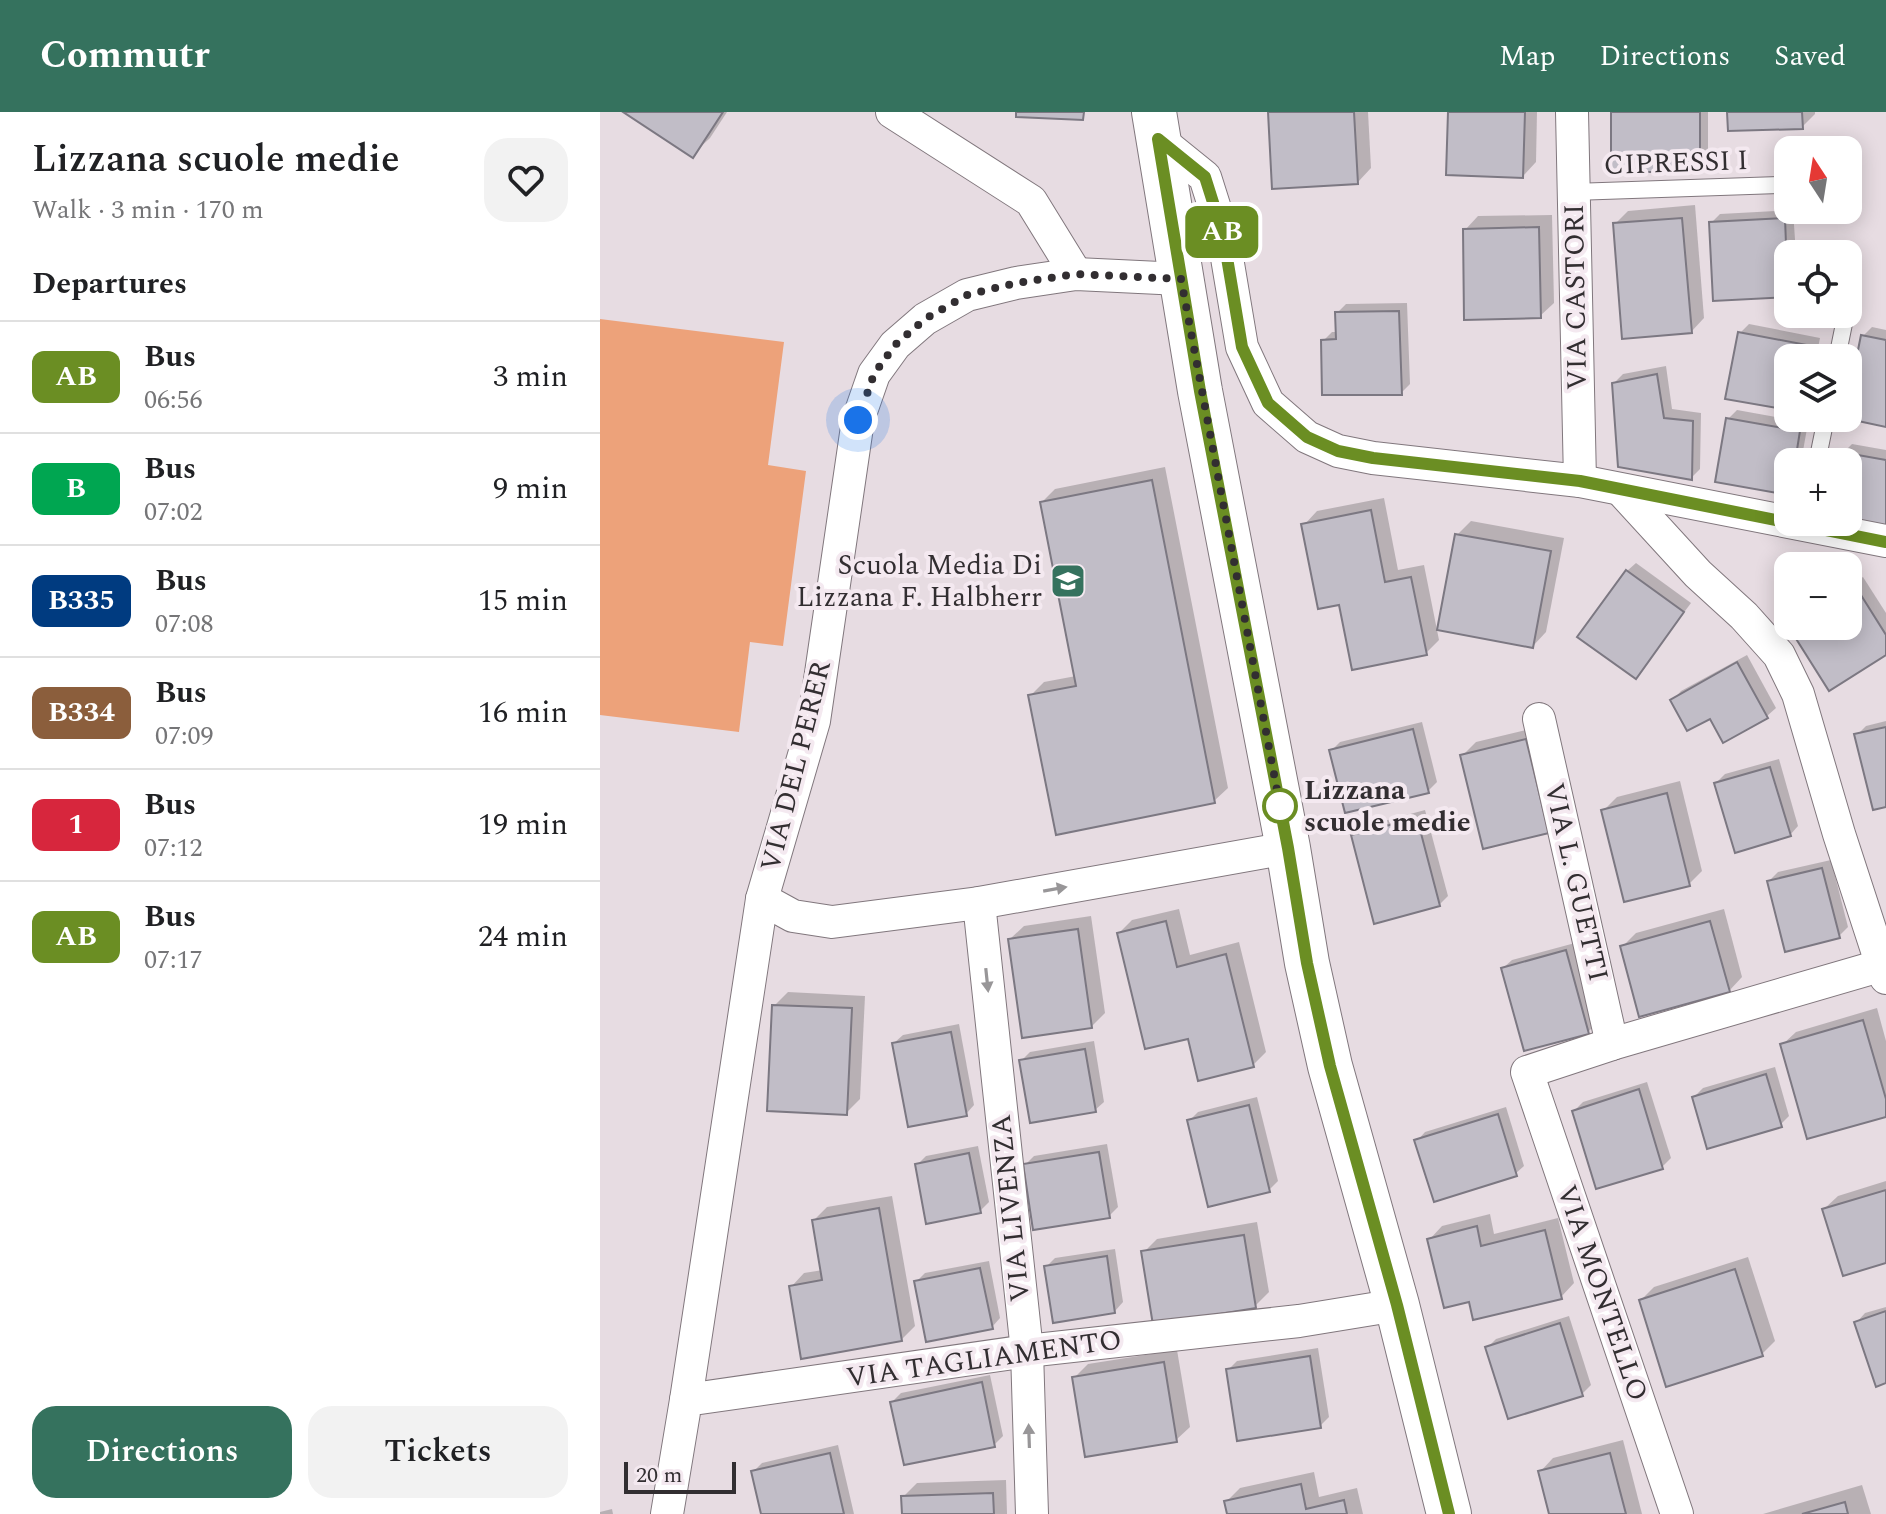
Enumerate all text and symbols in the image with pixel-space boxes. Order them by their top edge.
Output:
text: Commutr [40,27,210,85]
text: Map [1499,35,1556,78]
text: Directions [1600,35,1730,78]
text: Saved [1774,35,1846,78]
text: Lizzana scuole medie [32,131,400,189]
north arrow [1774,136,1862,224]
map controls [1774,136,1862,640]
button: heart [484,138,568,222]
street label: CIPRESSI I [1603,139,1749,187]
text: Walk · 3 min · 170 m [32,190,264,230]
street label: VIA CASTORI [1553,204,1599,390]
line badge: AB [1186,206,1258,258]
text: AB [1201,210,1243,253]
button: locate [1774,240,1862,328]
text: Departures [32,261,187,307]
text: Bus [144,334,196,380]
button: layers [1774,344,1862,432]
text: 3 min [493,354,568,400]
text: AB [55,355,97,398]
text: 06:56 [144,380,203,420]
your location [838,400,878,440]
text: Bus [144,446,196,492]
button: + [1774,448,1862,536]
text: 9 min [493,466,568,512]
text: B [66,467,86,510]
text: 07:02 [144,492,203,532]
place label: Scuola Media Di Lizzana F. Halbherr [797,544,1042,619]
button: − [1774,552,1862,640]
text: Bus [155,558,207,604]
school or university icon: Scuola Media Di Lizzana F. Halbherr [1049,562,1087,600]
text: 15 min [478,578,568,624]
text: B335 [48,579,115,622]
text: 07:08 [155,604,213,644]
street label: VIA DEL PERER [749,656,843,876]
text: Bus [155,670,207,716]
text: 16 min [478,690,568,736]
text: B334 [48,691,115,734]
text: 07:09 [155,716,213,756]
place label: Lizzana scuole medie [1304,769,1471,844]
street label: VIA L. GUETTI [1532,779,1620,985]
text: Bus [144,782,196,828]
marker: Lizzana scuole medie [1263,789,1297,823]
text: 19 min [478,802,568,848]
text: 1 [68,803,84,846]
text: 07:12 [144,828,203,868]
one-way arrow [1043,882,1068,894]
text: Bus [144,894,196,940]
text: 24 min [478,914,568,960]
text: AB [55,915,97,958]
text: 07:17 [144,940,203,980]
one-way arrow [980,968,993,993]
street label: VIA LIVENZA [980,1112,1042,1304]
street label: VIA MONTELLO [1545,1179,1659,1407]
street label: VIA TAGLIAMENTO [844,1318,1124,1400]
button: Directions [32,1406,292,1498]
button: Tickets [308,1406,568,1498]
one-way arrow [1023,1423,1036,1448]
scale bar [624,1458,736,1494]
text: 20 m [636,1459,682,1492]

